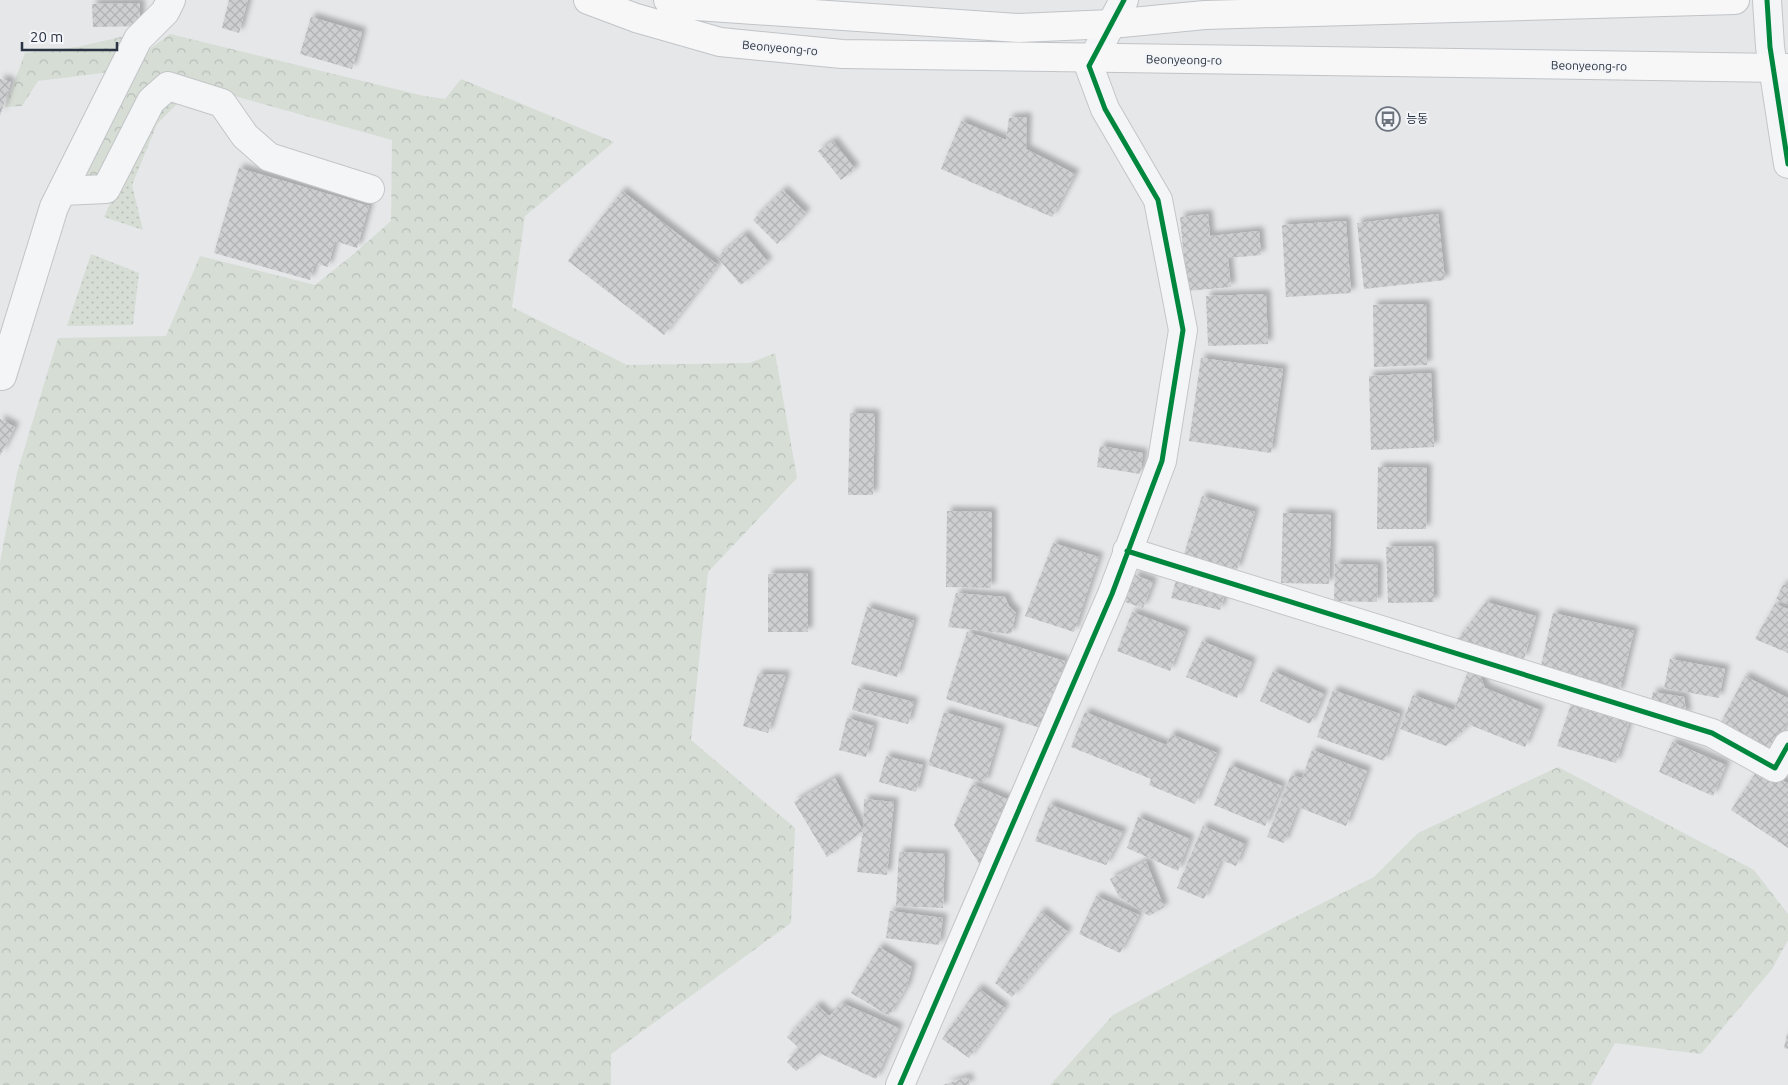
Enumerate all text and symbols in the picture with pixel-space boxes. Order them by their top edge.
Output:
scale bar [22,20,118,52]
text: 20 m [30,28,63,45]
street label: Beonyeong-ro [742,38,819,57]
street label: Beonyeong-ro [1146,52,1222,67]
street label: Beonyeong-ro [1551,58,1627,73]
bus stop icon: 능동 [1375,106,1401,132]
place label: 능동 [1406,112,1428,125]

